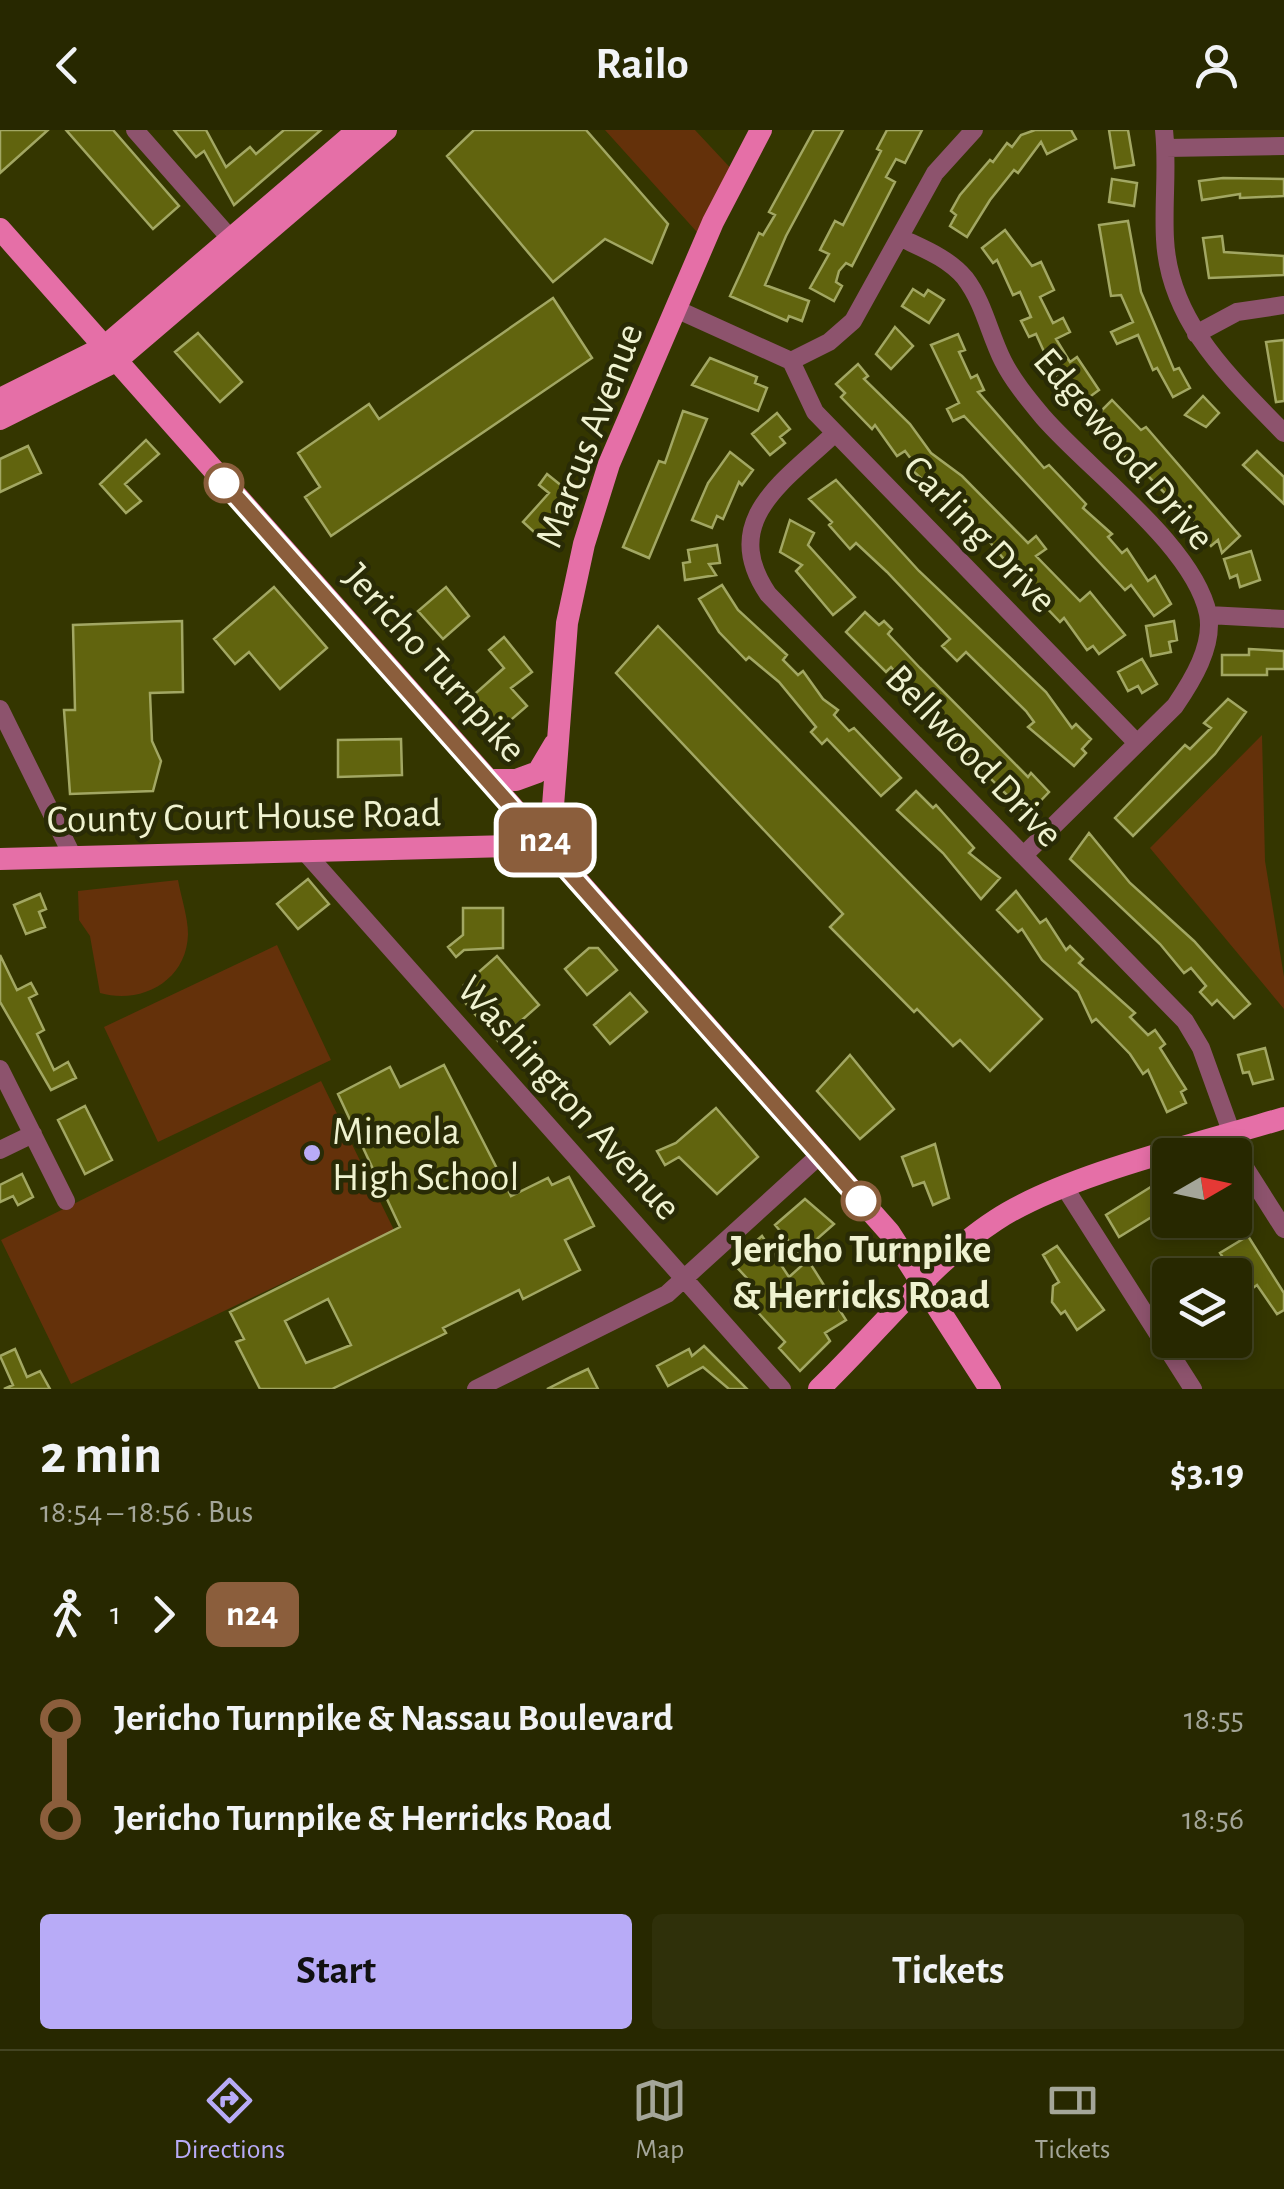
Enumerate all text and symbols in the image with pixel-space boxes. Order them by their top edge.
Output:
icon: back [40,38,95,93]
icon: person [1189,38,1244,93]
text: Railo [595,42,689,87]
street label: Marcus Avenue [529,318,651,553]
street label: Edgewood Drive [1025,341,1222,558]
street label: Carling Drive [895,448,1064,621]
unlabelled marker [205,464,243,502]
street label: Jericho Turnpike [336,557,533,770]
street label: Bellwood Drive [877,658,1070,855]
street label: County Court House Road [46,794,442,840]
line badge: n24 [488,808,602,872]
text: n24 [519,823,571,858]
street label: Washington Avenue [449,969,688,1228]
place label: Mineola High School [332,1112,519,1198]
north arrow [1152,1138,1252,1238]
map controls [1152,1138,1252,1358]
marker: Mineola High School [301,1142,323,1164]
marker: Jericho Turnpike & Herricks Road [842,1182,880,1220]
place label: Jericho Turnpike & Herricks Road [731,1230,991,1316]
button: layers [1152,1258,1252,1358]
text: 2 min [40,1428,162,1483]
text: $3.19 [1170,1455,1244,1493]
text: 18:54 – 18:56 · Bus [40,1496,253,1528]
icon: walk [40,1587,95,1642]
icon: forward [136,1587,191,1642]
text: n24 [226,1597,279,1632]
text: 1 [110,1598,121,1630]
text: Jericho Turnpike & Nassau Boulevard [114,1700,673,1738]
text: 18:55 [1184,1703,1244,1735]
text: Jericho Turnpike & Herricks Road [114,1800,612,1838]
text: 18:56 [1182,1803,1244,1835]
button: Start [40,1914,632,2029]
button: Tickets [652,1914,1244,2029]
tab: Directions [174,2073,285,2167]
tab: Map [632,2073,687,2167]
tab: Tickets [1035,2073,1110,2167]

